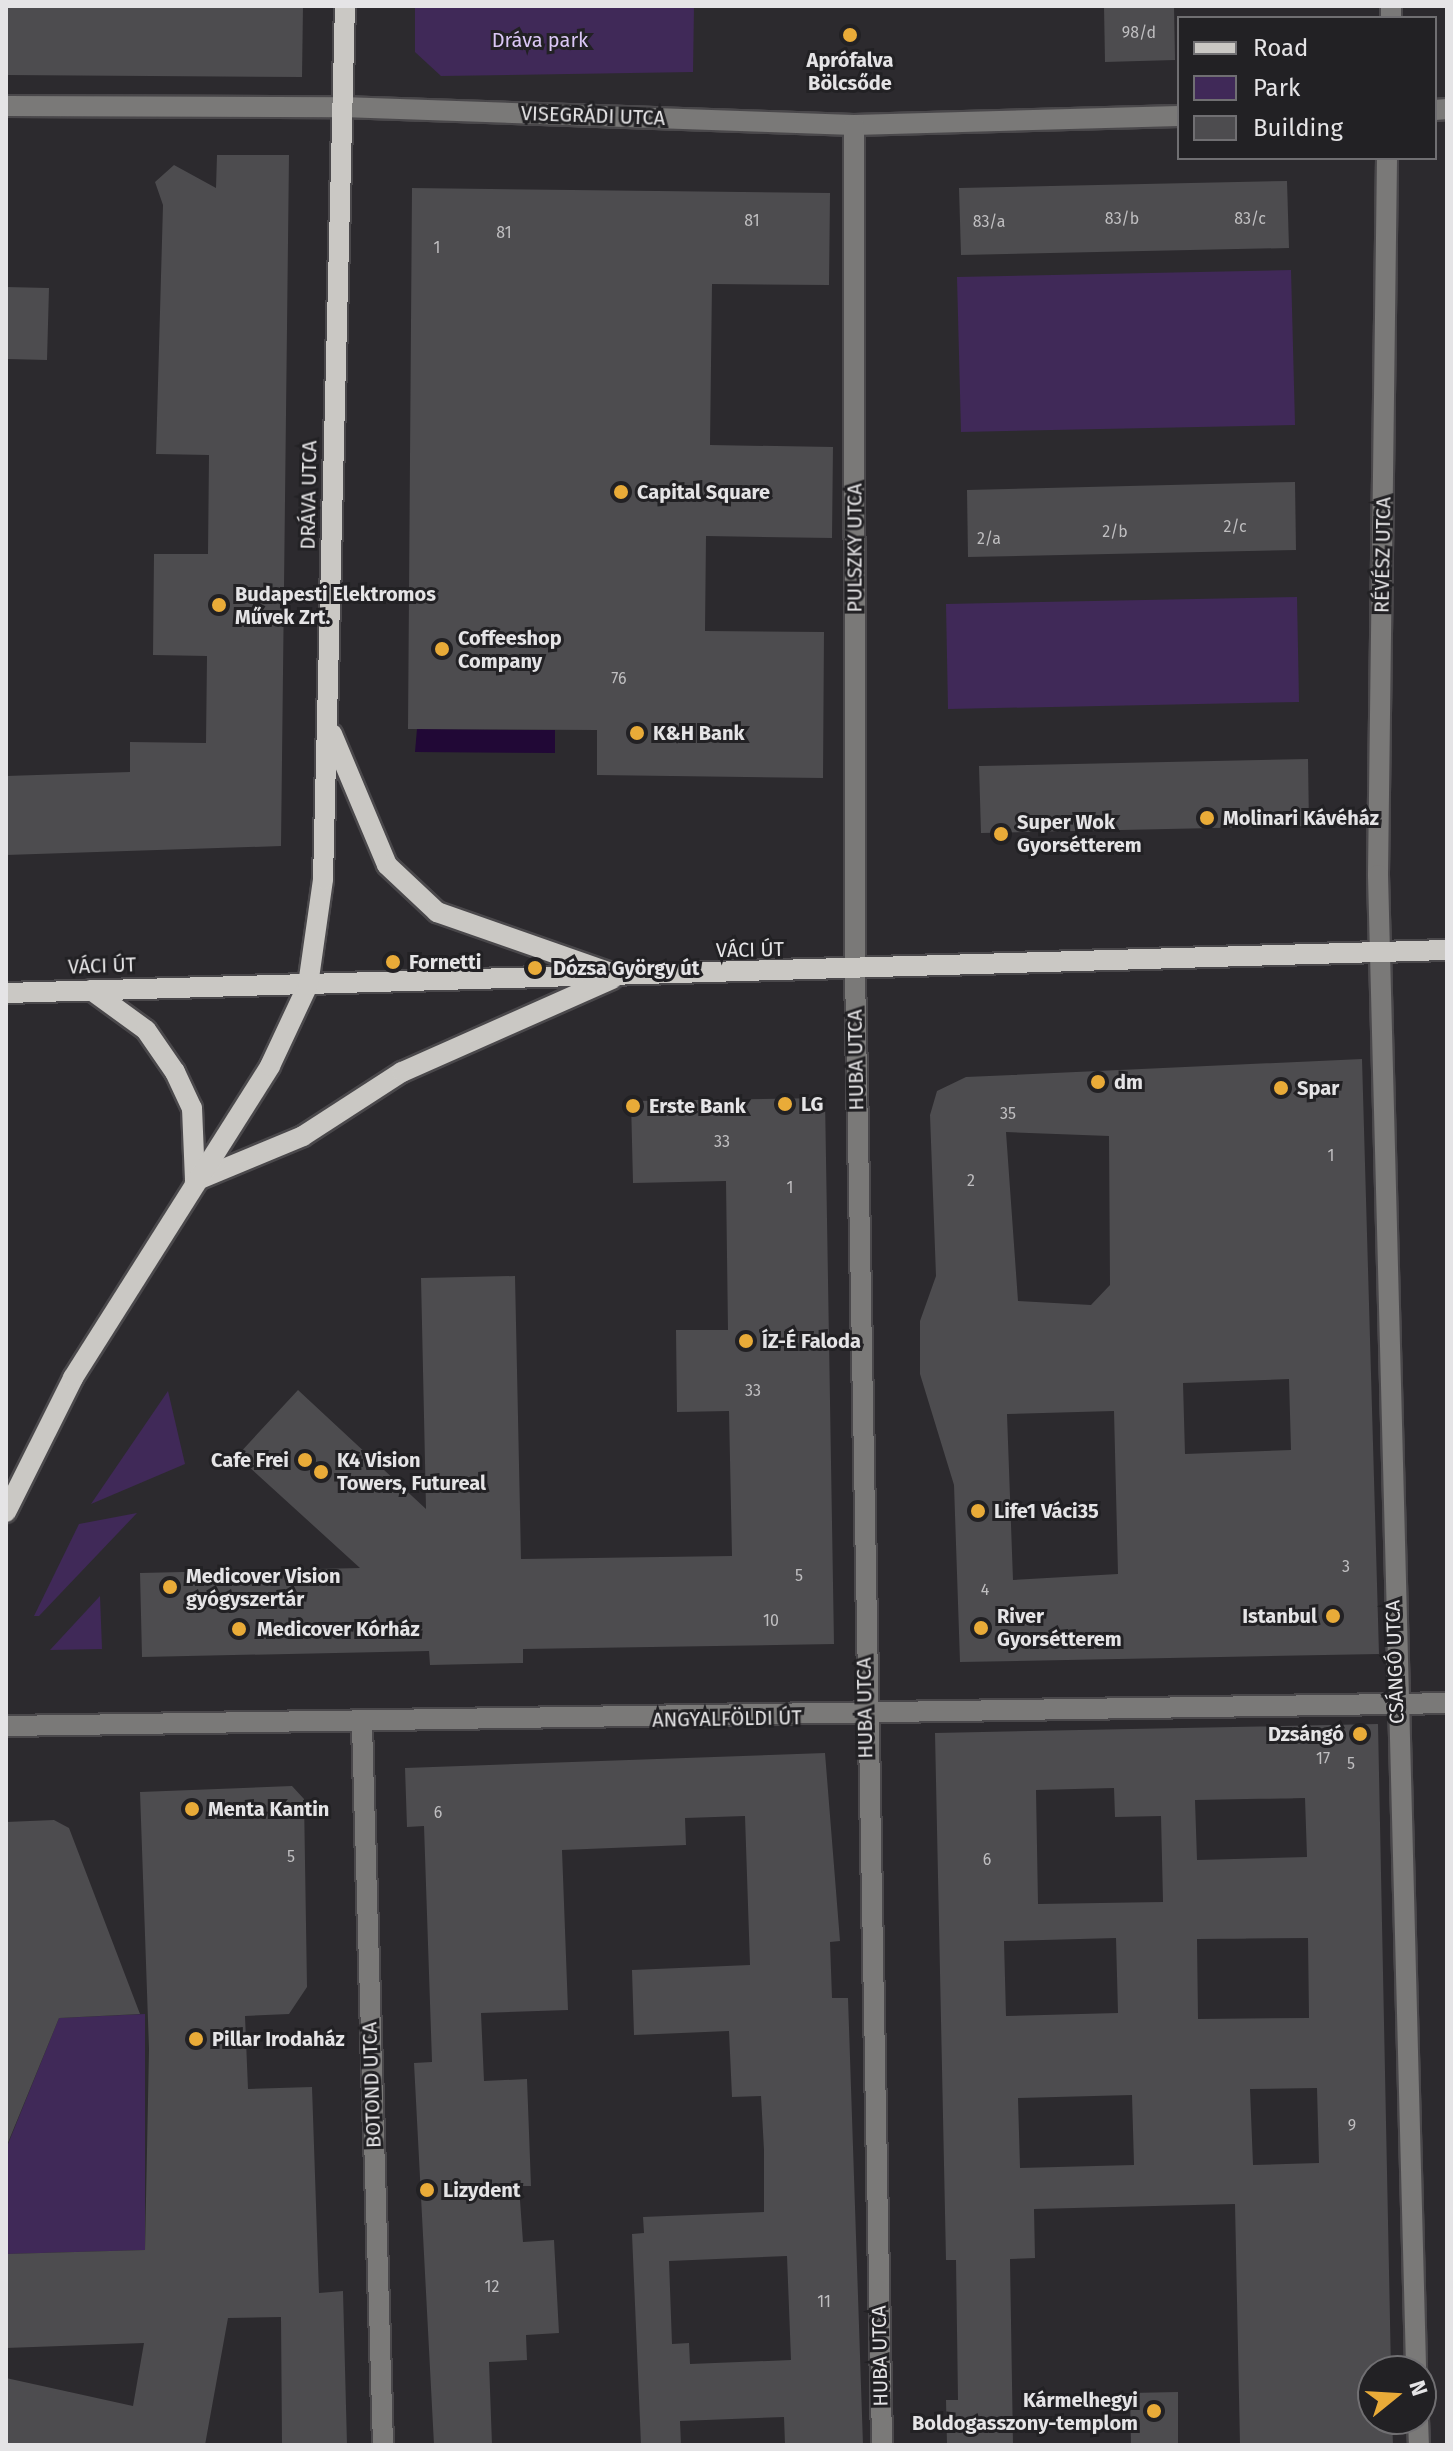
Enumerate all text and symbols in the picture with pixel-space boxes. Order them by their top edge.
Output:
legend [1177,16,1437,160]
house number: 98/d [1122,23,1156,43]
marker: Aprófalva Bölcsőde [841,26,859,44]
park label: Dráva park [492,28,588,52]
text: Road [1253,34,1308,62]
place label: Aprófalva Bölcsőde [807,48,893,95]
text: Park [1253,74,1300,102]
street label: VISEGRÁDI UTCA [521,101,665,131]
text: Building [1253,114,1343,142]
house number: 83/b [1105,209,1139,229]
house number: 83/c [1234,209,1266,229]
house number: 81 [744,211,760,231]
house number: 83/a [973,212,1005,232]
house number: 81 [496,223,512,243]
house number: 1 [434,238,440,258]
street label: DRÁVA UTCA [296,440,322,550]
place label: Capital Square [637,480,770,504]
marker: Capital Square [612,483,630,501]
street label: PULSZKY UTCA [843,483,867,613]
street label: RÉVÉSZ UTCA [1370,497,1396,613]
house number: 2/c [1223,517,1247,537]
house number: 2/b [1102,522,1128,542]
house number: 2/a [977,529,1001,549]
place label: Budapesti Elektromos Művek Zrt. [235,582,436,629]
marker: Budapesti Elektromos Művek Zrt. [210,596,228,614]
place label: Coffeeshop Company [458,626,562,673]
marker: Coffeeshop Company [433,640,451,658]
house number: 76 [611,669,627,689]
place label: K&H Bank [653,721,745,745]
marker: K&H Bank [628,724,646,742]
place label: Molinari Kávéház [1223,806,1379,830]
marker: Molinari Kávéház [1198,809,1216,827]
place label: Super Wok Gyorsétterem [1017,810,1142,857]
marker: Super Wok Gyorsétterem [992,825,1010,843]
street label: VÁCI ÚT [716,937,784,963]
place label: Fornetti [409,950,481,974]
street label: VÁCI ÚT [68,953,136,979]
marker: Fornetti [384,953,402,971]
place label: Dózsa György út [553,956,700,980]
marker: Dózsa György út [524,957,546,979]
street label: HUBA UTCA [843,1009,869,1111]
place label: dm [1114,1070,1143,1094]
marker: dm [1089,1073,1107,1091]
place label: Spar [1297,1076,1339,1100]
marker: Spar [1272,1079,1290,1097]
place label: LG [801,1092,823,1116]
place label: Erste Bank [649,1094,746,1118]
marker: LG [776,1095,794,1113]
marker: Erste Bank [624,1097,642,1115]
house number: 35 [1000,1104,1016,1124]
house number: 33 [714,1132,730,1152]
house number: 1 [1328,1146,1334,1166]
house number: 2 [967,1171,975,1191]
house number: 1 [787,1178,793,1198]
place label: ÍZ-É Faloda [762,1329,861,1353]
marker: ÍZ-É Faloda [737,1332,755,1350]
house number: 33 [745,1381,761,1401]
place label: Cafe Frei [211,1448,289,1472]
place label: K4 Vision Towers, Futureal [337,1448,486,1495]
marker: Cafe Frei [296,1451,314,1469]
marker: K4 Vision Towers, Futureal [312,1463,330,1481]
place label: Life1 Váci35 [994,1499,1099,1523]
marker: Life1 Váci35 [969,1502,987,1520]
house number: 3 [1342,1557,1350,1577]
place label: Medicover Vision gyógyszertár [186,1564,341,1611]
house number: 5 [795,1566,803,1586]
marker: Medicover Vision gyógyszertár [161,1578,179,1596]
house number: 4 [981,1580,989,1600]
street label: CSÁNGÓ UTCA [1381,1600,1409,1724]
place label: River Gyorsétterem [997,1604,1122,1651]
place label: Istanbul [1242,1604,1317,1628]
marker: Istanbul [1324,1607,1342,1625]
house number: 10 [763,1611,779,1631]
place label: Medicover Kórház [257,1617,420,1641]
marker: Medicover Kórház [228,1618,250,1640]
marker: River Gyorsétterem [972,1619,990,1637]
street label: HUBA UTCA [852,1657,878,1759]
street label: ANGYALFÖLDI ÚT [652,1706,802,1732]
place label: Dzsángó [1268,1722,1344,1746]
marker: Dzsángó [1351,1725,1369,1743]
house number: 17 [1316,1749,1330,1769]
house number: 5 [1347,1754,1355,1774]
place label: Menta Kantin [208,1797,329,1821]
marker: Menta Kantin [183,1800,201,1818]
house number: 6 [434,1803,442,1823]
house number: 5 [287,1847,295,1867]
house number: 6 [983,1850,991,1870]
street label: BOTOND UTCA [358,2022,386,2148]
place label: Pillar Irodaház [212,2027,345,2051]
marker: Pillar Irodaház [187,2030,205,2048]
house number: 9 [1348,2116,1356,2136]
place label: Lizydent [443,2178,521,2202]
marker: Lizydent [418,2181,436,2199]
house number: 12 [485,2277,499,2297]
house number: 11 [817,2292,831,2312]
street label: HUBA UTCA [867,2305,893,2407]
north arrow [1357,2355,1437,2435]
text: N [1403,2377,1433,2399]
place label: Kármelhegyi Boldogasszony-templom [912,2388,1138,2435]
marker: Kármelhegyi Boldogasszony-templom [1145,2402,1163,2420]

